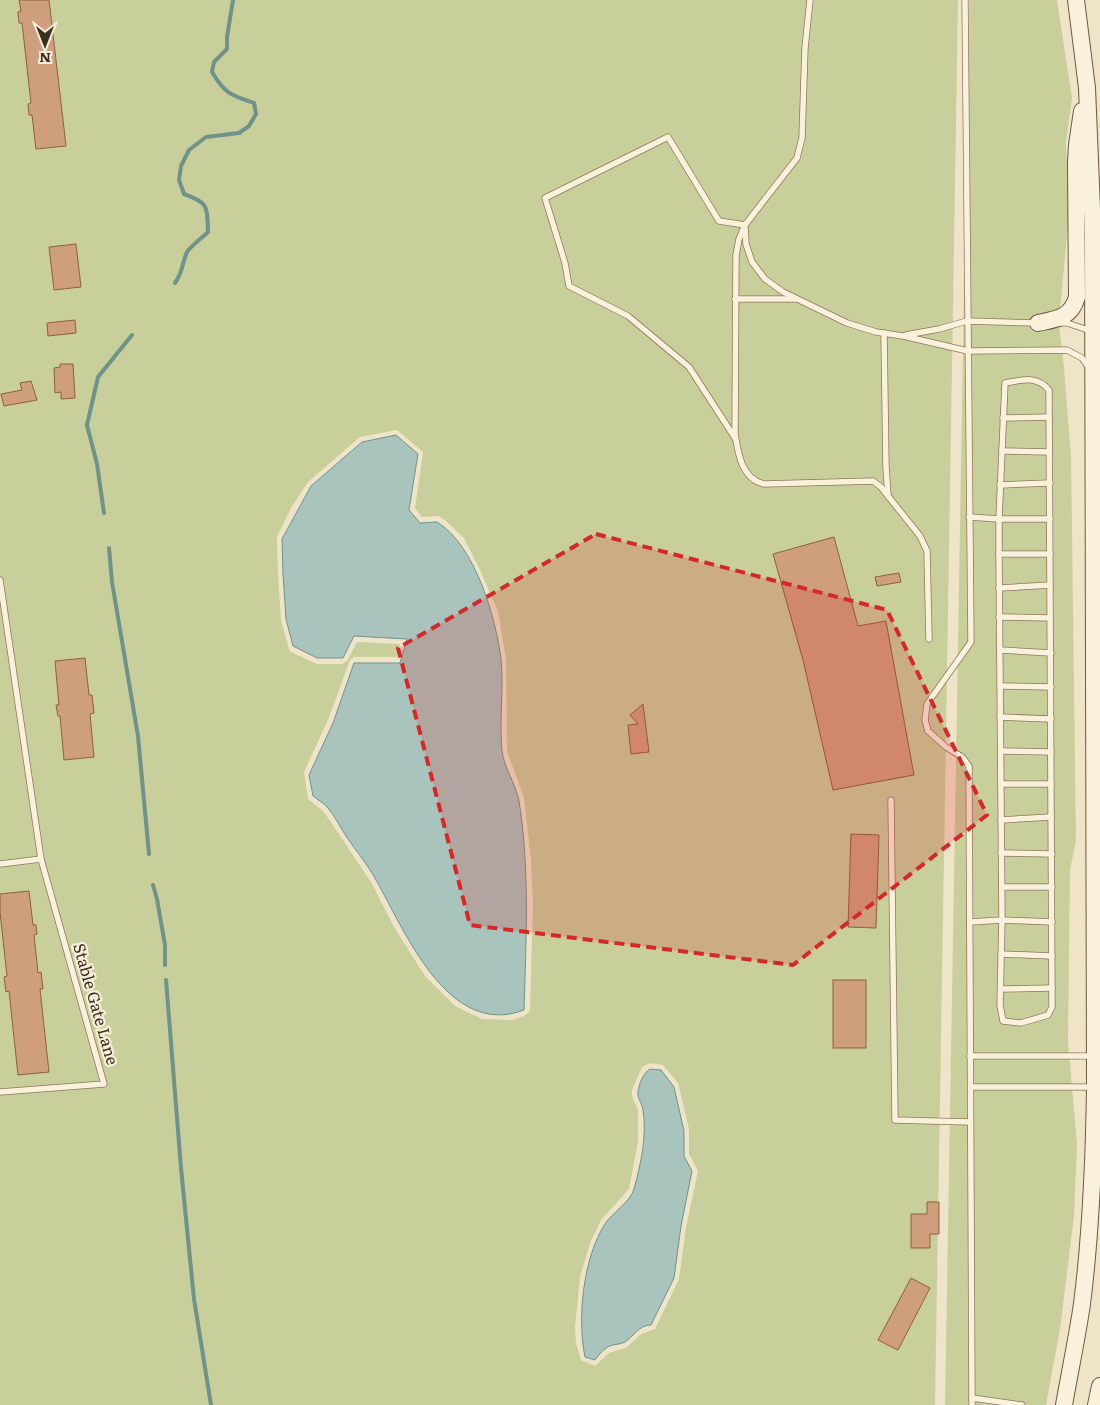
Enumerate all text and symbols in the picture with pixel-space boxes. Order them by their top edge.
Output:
north arrow [20,20,70,70]
text: N [39,49,51,69]
street label: Stable Gate Lane [68,940,126,1067]

